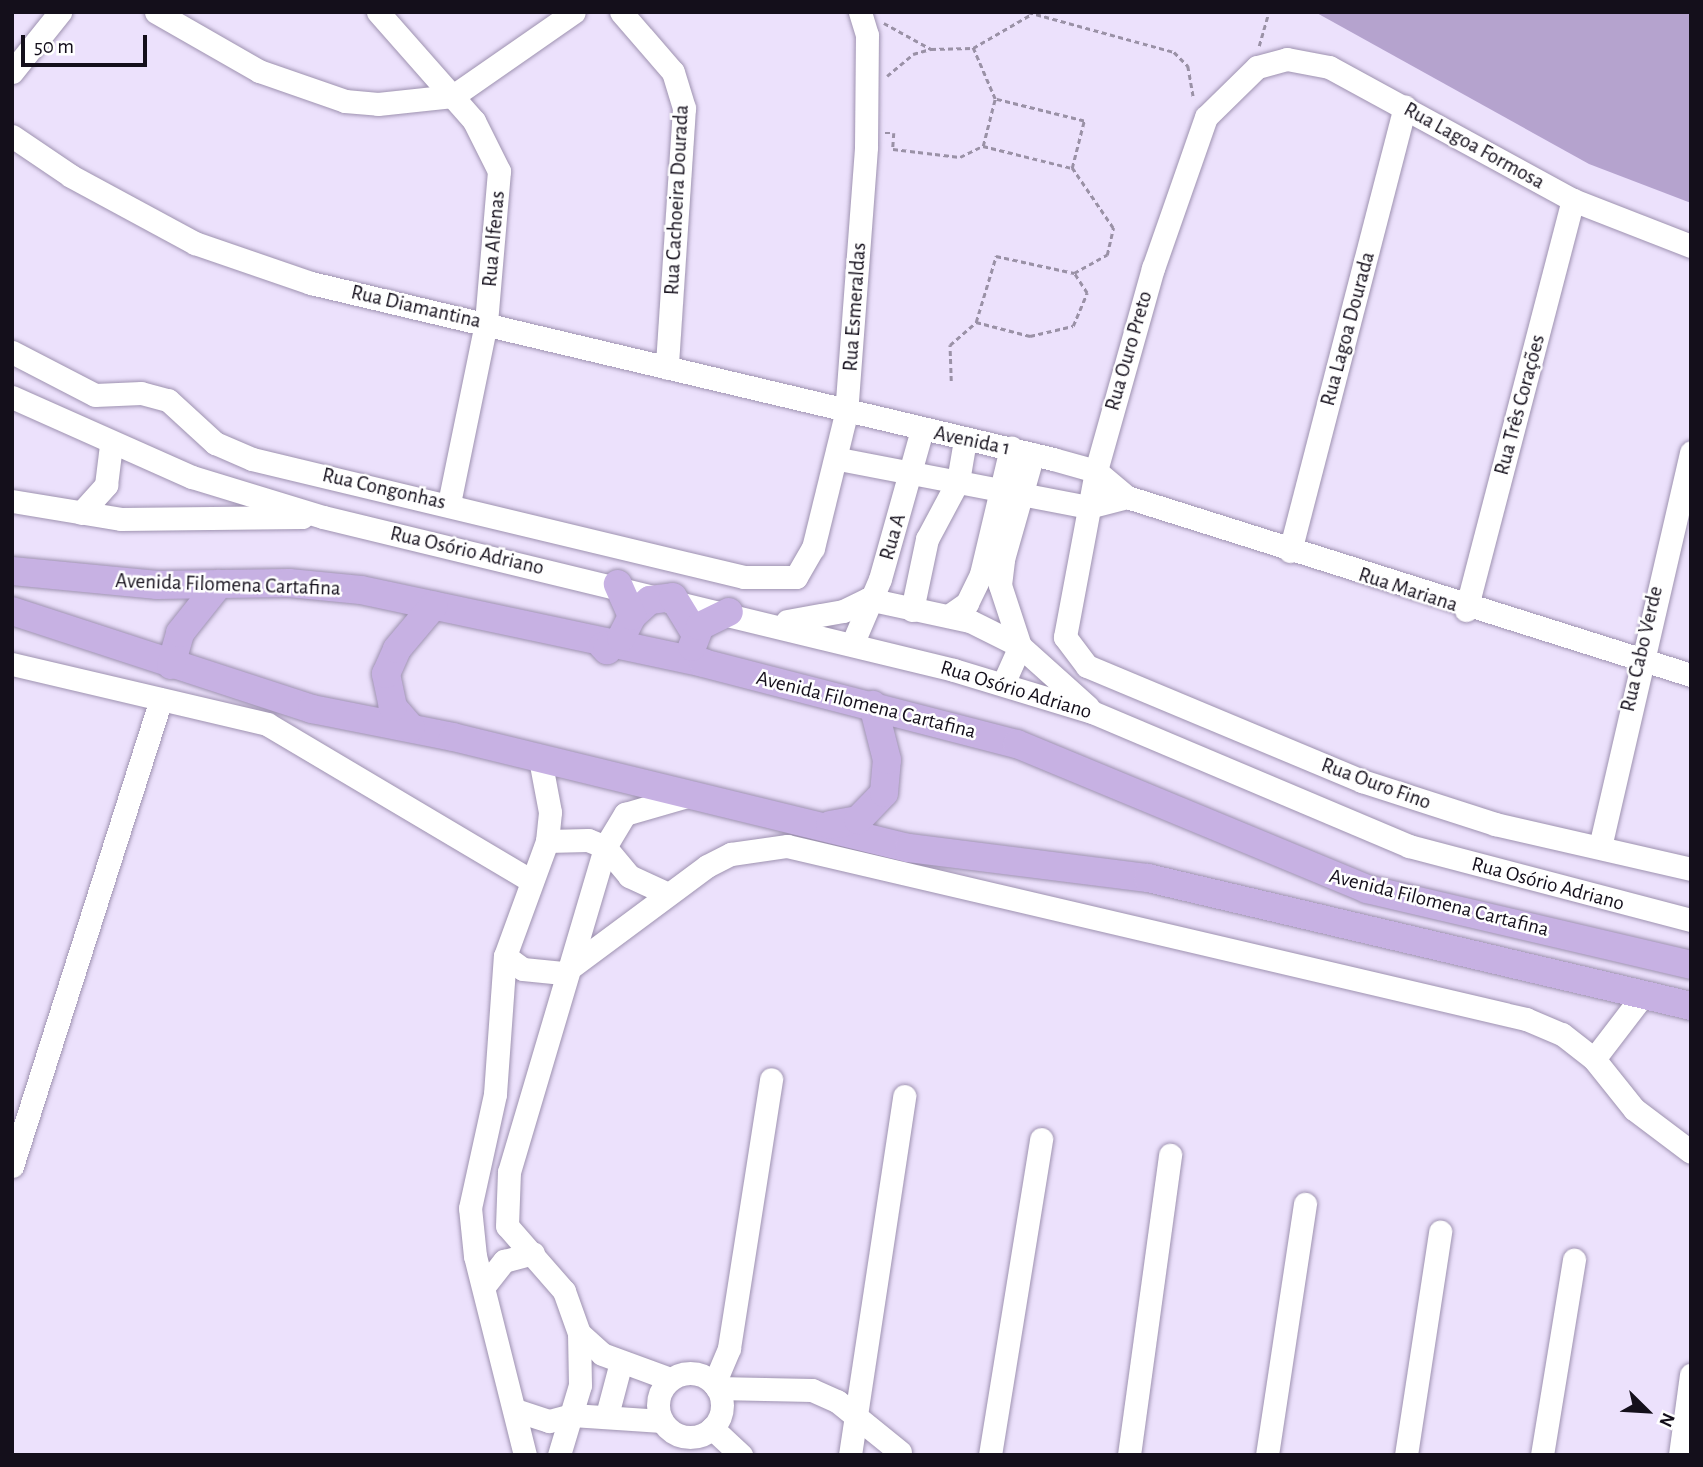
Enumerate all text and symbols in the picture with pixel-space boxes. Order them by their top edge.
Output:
scale bar [24,21,150,65]
text: 50 m [34,36,74,57]
street label: Rua Lagoa Formosa [1399,97,1549,195]
street label: Rua Cachoeira Dourada [659,104,695,296]
street label: Rua Alfenas [477,190,511,288]
street label: Rua Esmeraldas [838,242,872,372]
street label: Rua Lagoa Dourada [1315,249,1381,409]
street label: Rua Diamantina [349,280,483,334]
street label: Rua Ouro Preto [1100,288,1158,414]
street label: Rua Três Corações [1489,332,1551,478]
street label: Avenida 1 [932,421,1012,461]
street label: Rua Congonhas [320,463,448,515]
street label: Rua A [874,511,912,563]
street label: Rua Osório Adriano [388,521,546,581]
street label: Rua Mariana [1355,562,1461,618]
street label: Avenida Filomena Cartafina [115,568,341,602]
street label: Rua Cabo Verde [1615,584,1669,714]
street label: Rua Osório Adriano [937,655,1095,725]
street label: Avenida Filomena Cartafina [754,665,978,745]
street label: Rua Ouro Fino [1318,753,1434,815]
street label: Rua Osório Adriano [1469,851,1627,917]
street label: Avenida Filomena Cartafina [1327,863,1551,943]
north arrow [1612,1376,1682,1446]
text: N [1655,1410,1678,1430]

